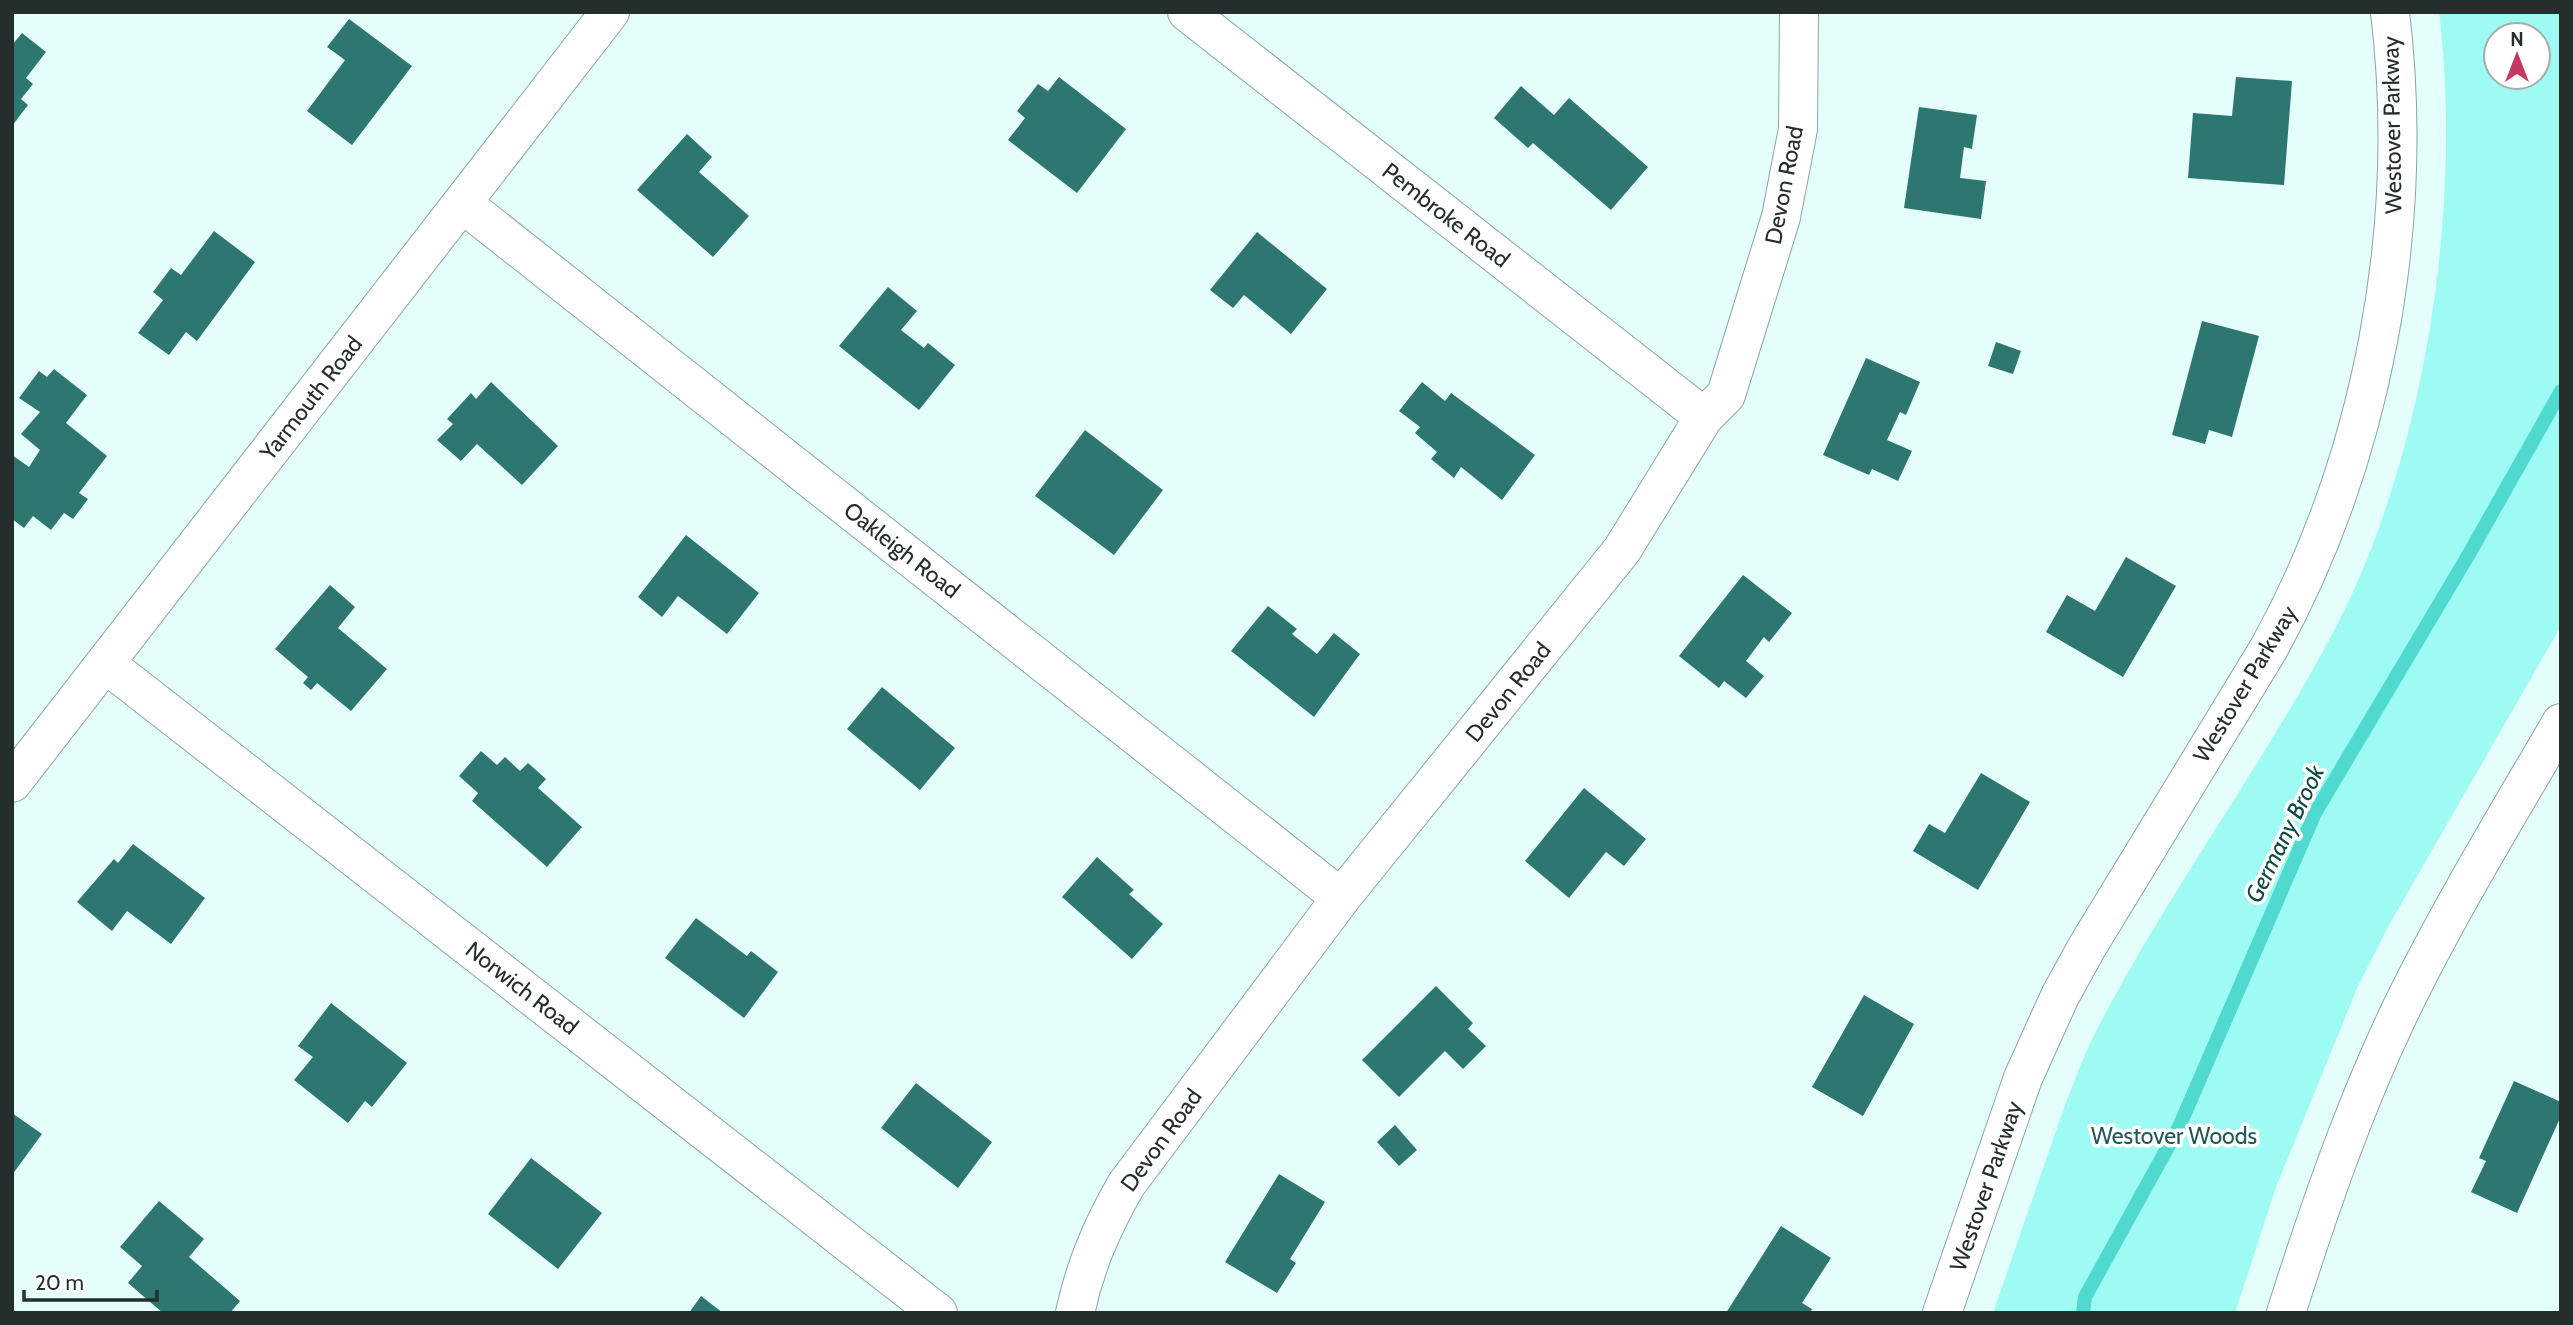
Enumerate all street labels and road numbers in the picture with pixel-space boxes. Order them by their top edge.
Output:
street label: Westover Parkway [2376,35,2408,214]
street label: Devon Road [1759,123,1809,247]
street label: Pembroke Road [1377,157,1515,273]
street label: Yarmouth Road [253,330,368,466]
street label: Oakleigh Road [838,496,966,604]
street label: Westover Parkway [2187,600,2303,767]
street label: Devon Road [1459,637,1557,747]
street label: Norwich Road [460,935,584,1041]
street label: Devon Road [1114,1083,1208,1197]
street label: Westover Parkway [1944,1097,2028,1275]

